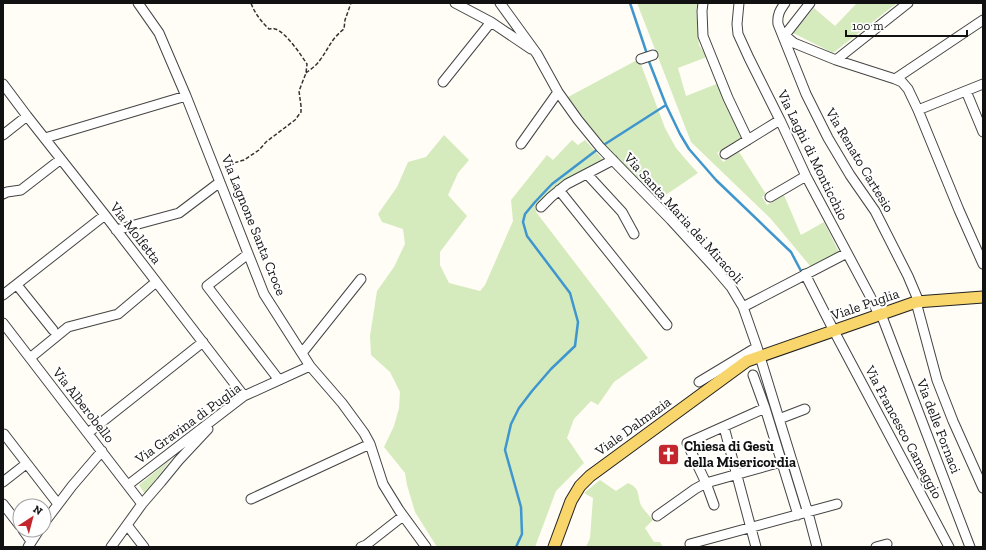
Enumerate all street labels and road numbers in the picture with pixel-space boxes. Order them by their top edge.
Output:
street label: Via Laghi di Monticchio [773,86,851,223]
street label: Via Renato Cartesio [821,104,897,216]
street label: Via Santa Maria dei Miracoli [620,149,747,287]
street label: Via Lagnone Santa Croce [217,151,290,298]
street label: Via Molfetta [106,198,165,268]
street label: Viale Puglia [828,285,902,324]
street label: Via Francesco Camaggio [861,362,946,502]
street label: Via Alberobello [48,363,118,446]
street label: Via delle Fornaci [912,376,964,476]
street label: Via Gravina di Puglia [131,379,245,468]
street label: Viale Dalmazia [591,393,675,460]

